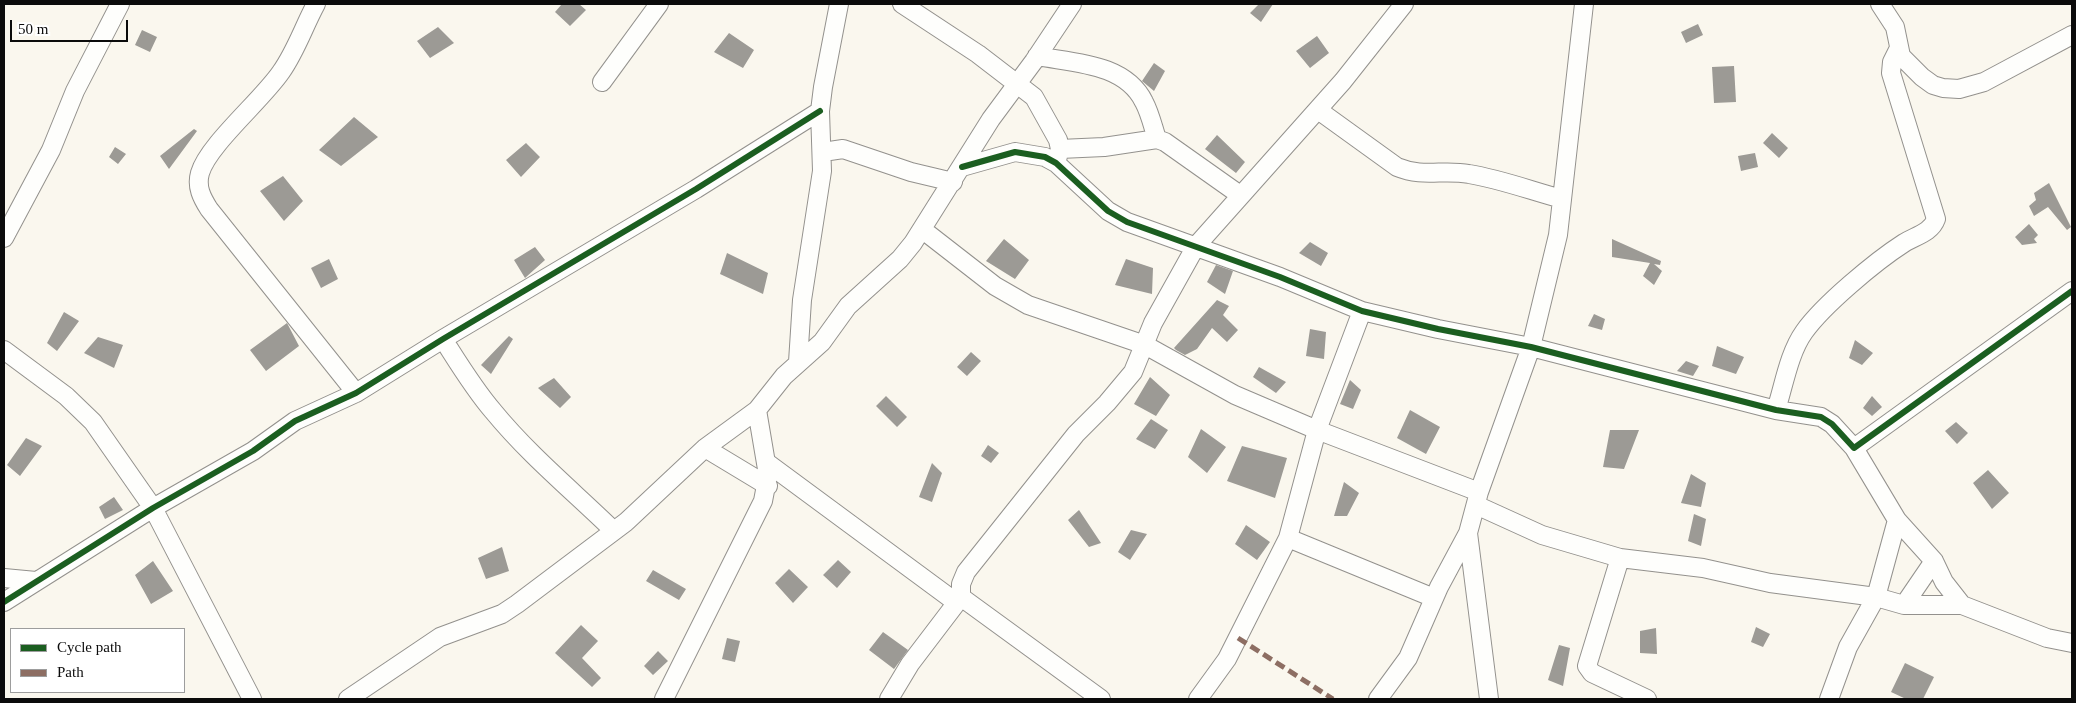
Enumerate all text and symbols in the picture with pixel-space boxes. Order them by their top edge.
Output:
scale bar [12,10,130,42]
text: 50 m [18,21,48,37]
legend [10,628,185,693]
text: Cycle path [57,639,122,655]
text: Path [57,664,84,680]

